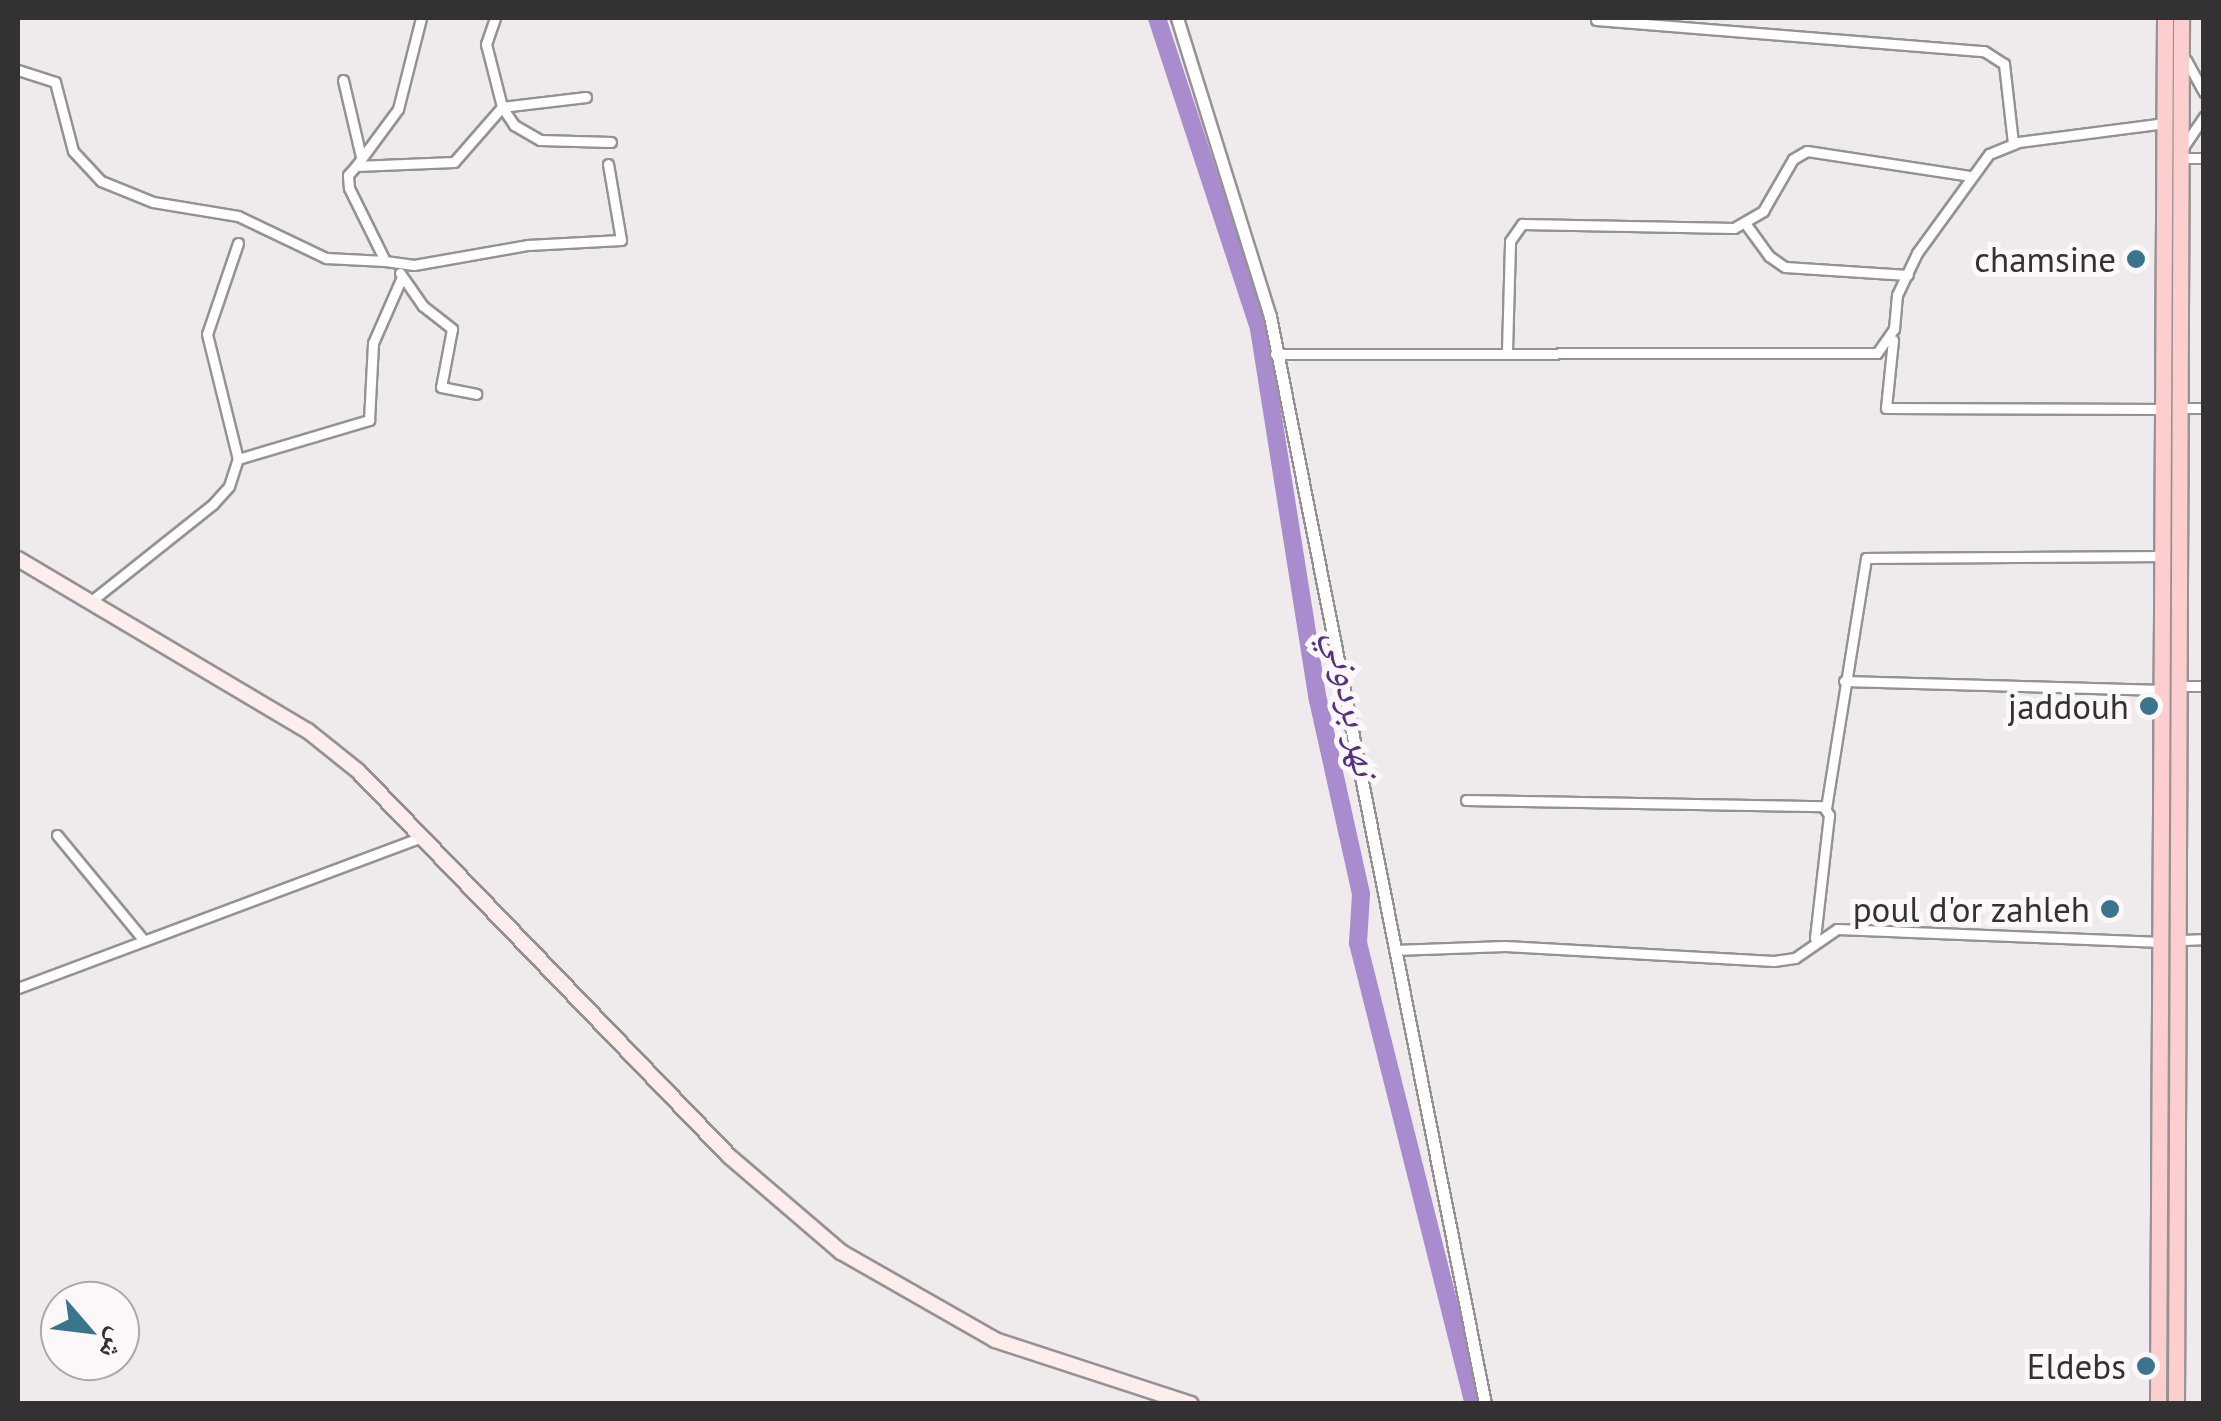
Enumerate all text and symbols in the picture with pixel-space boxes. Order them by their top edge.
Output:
place label: chamsine [1974,238,2116,280]
marker: chamsine [2125,248,2147,270]
water label: نهر بردوني [1318,627,1390,779]
place label: jaddouh [2008,685,2129,727]
marker: jaddouh [2138,695,2160,717]
place label: poul d'or zahleh [1852,888,2090,930]
marker: poul d'or zahleh [2099,898,2121,920]
north arrow [40,1281,140,1381]
text: ش [92,1323,138,1366]
place label: Eldebs [2027,1345,2126,1387]
marker: Eldebs [2135,1355,2157,1377]

